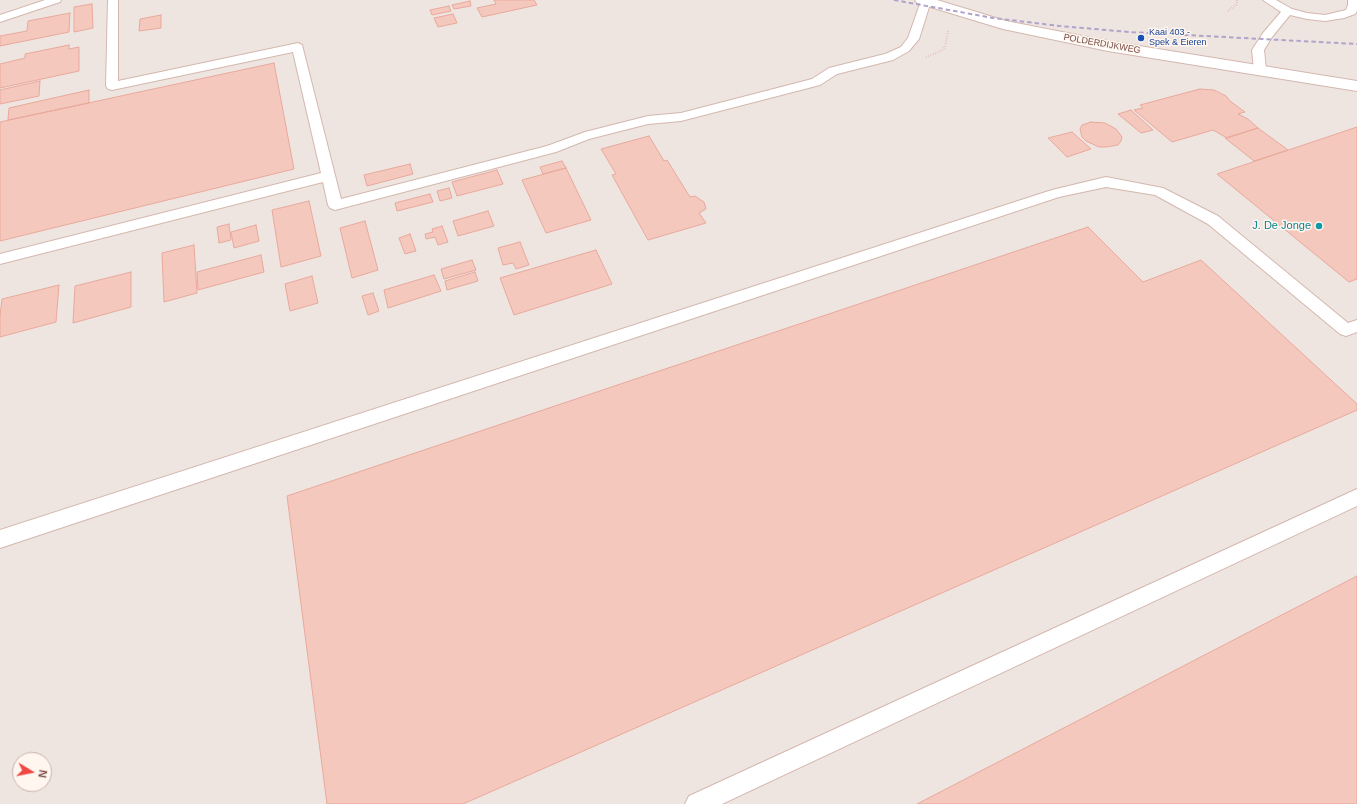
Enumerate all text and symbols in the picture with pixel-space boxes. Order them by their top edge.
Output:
place label: Kaai 403 - Spek & Eieren [1149,28,1207,49]
street label: POLDERDIJKWEG [1063,32,1141,56]
marker: Kaai 403 - Spek & Eieren [1136,33,1146,43]
place label: J. De Jonge [1252,219,1311,233]
marker: J. De Jonge [1314,221,1324,231]
north arrow [12,752,52,792]
text: N [36,769,49,779]

